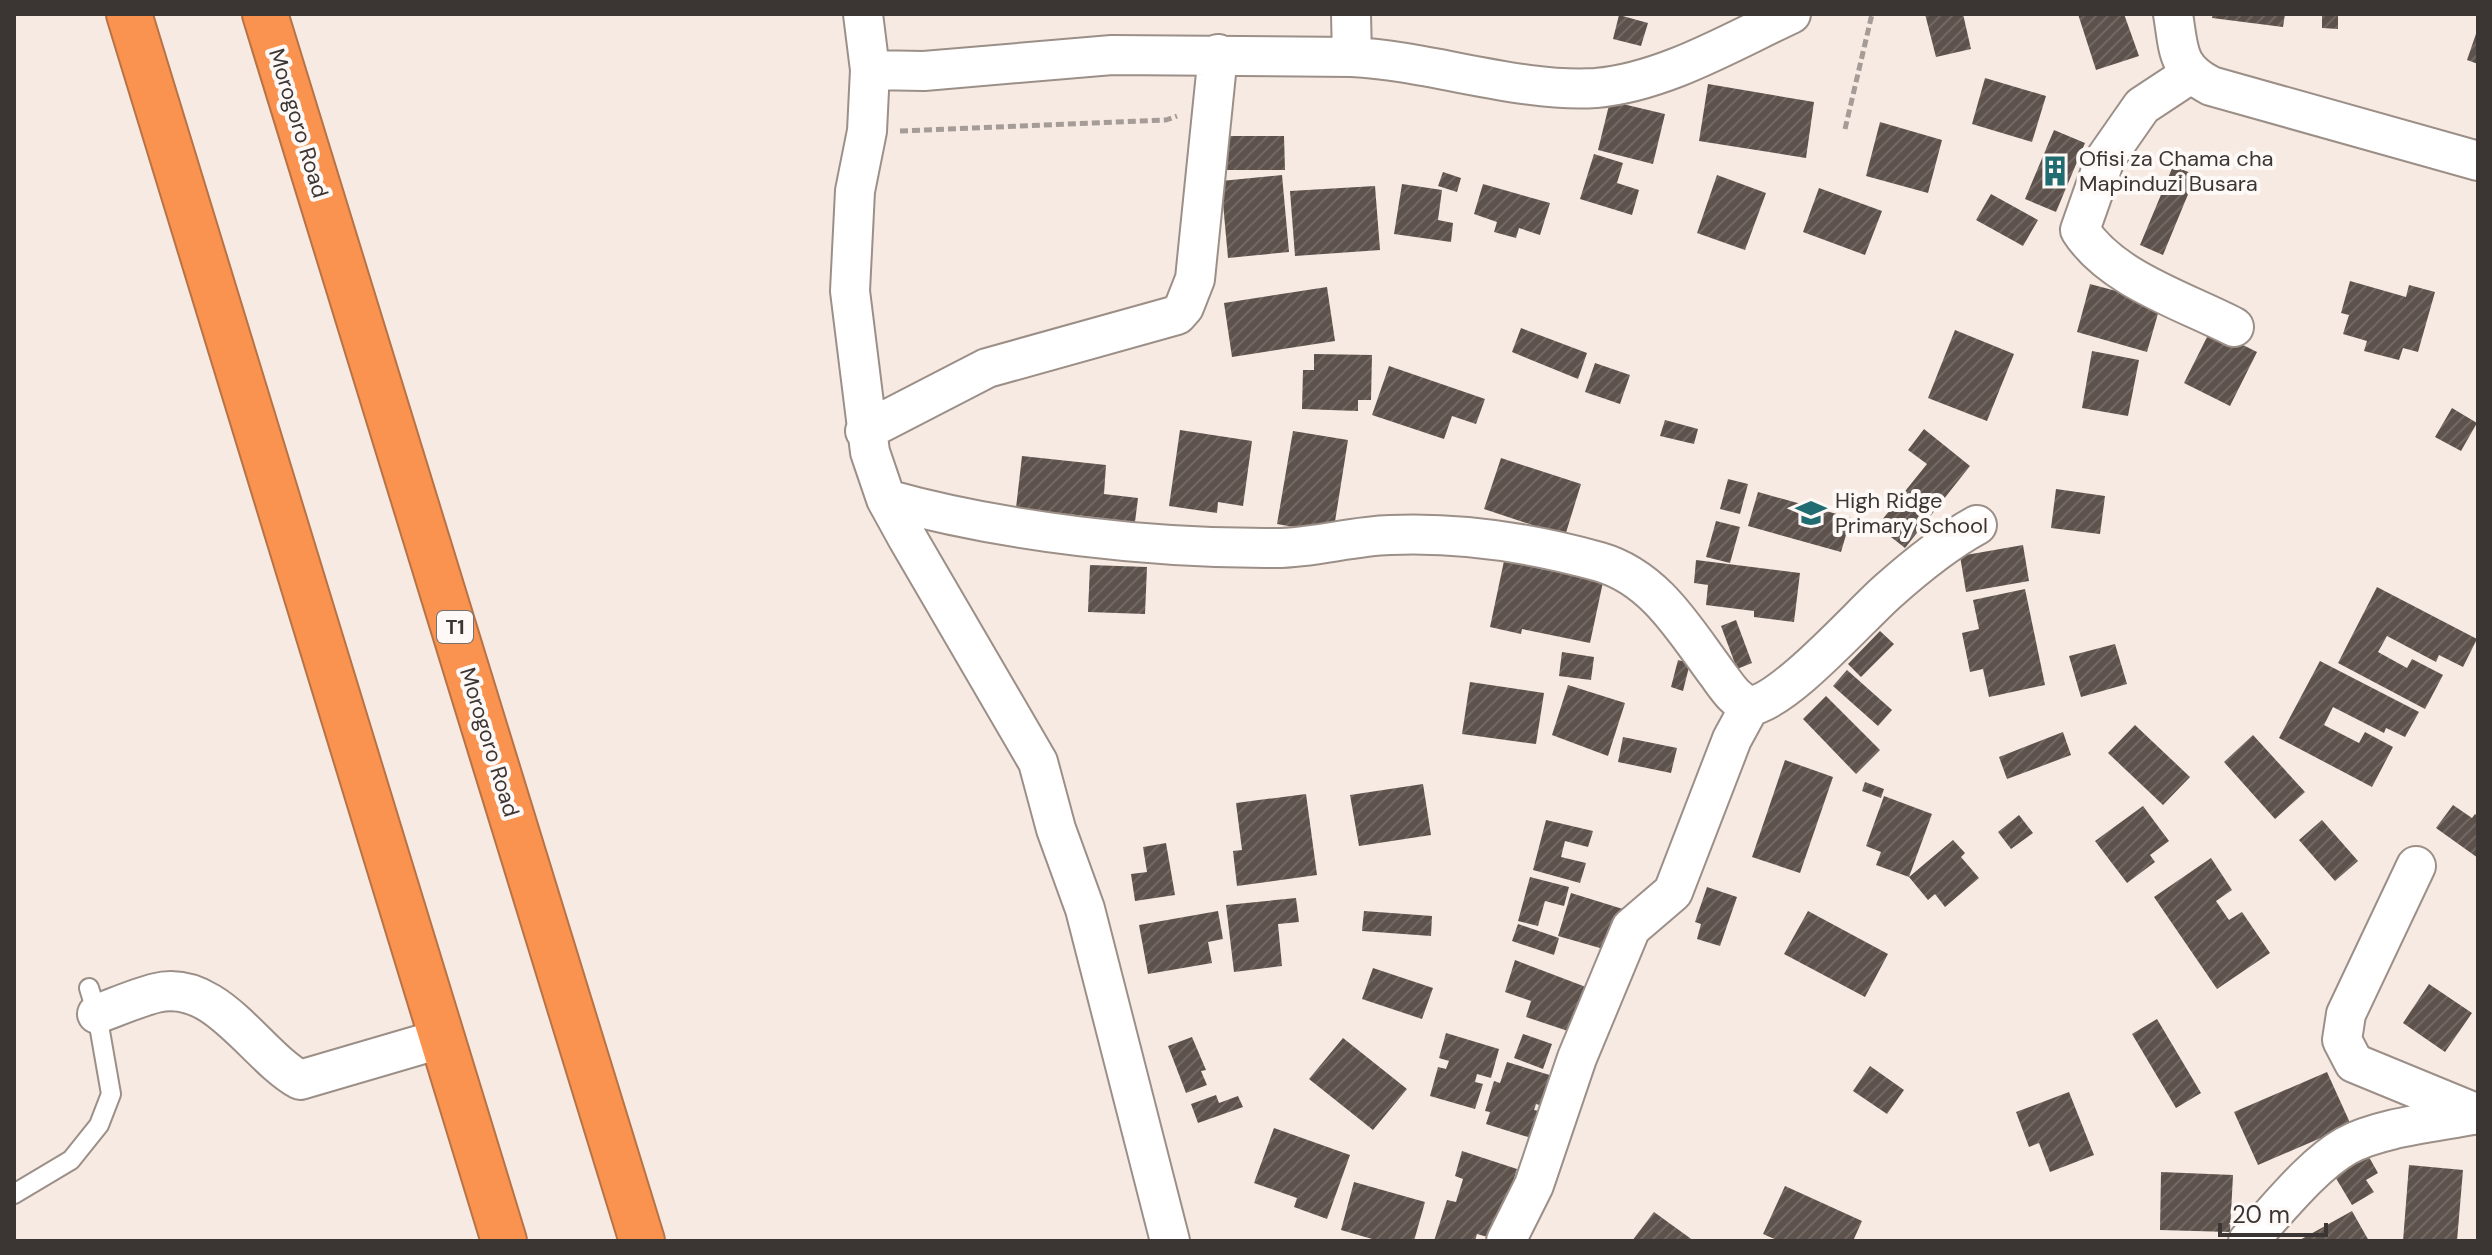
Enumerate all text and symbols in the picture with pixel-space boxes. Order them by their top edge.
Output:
street label: Morogoro Road [262,45,335,201]
place label: Ofisi za Chama cha Mapinduzi Busara [2079,144,2274,198]
building icon: Ofisi za Chama cha Mapinduzi Busara [2038,154,2072,188]
place label: High Ridge Primary School [1835,486,1988,540]
school or university icon: High Ridge Primary School [1794,496,1828,530]
road number: T1 [437,611,473,643]
street label: Morogoro Road [453,664,526,820]
scale bar [2220,1187,2326,1237]
text: 20 m [2232,1199,2290,1230]

